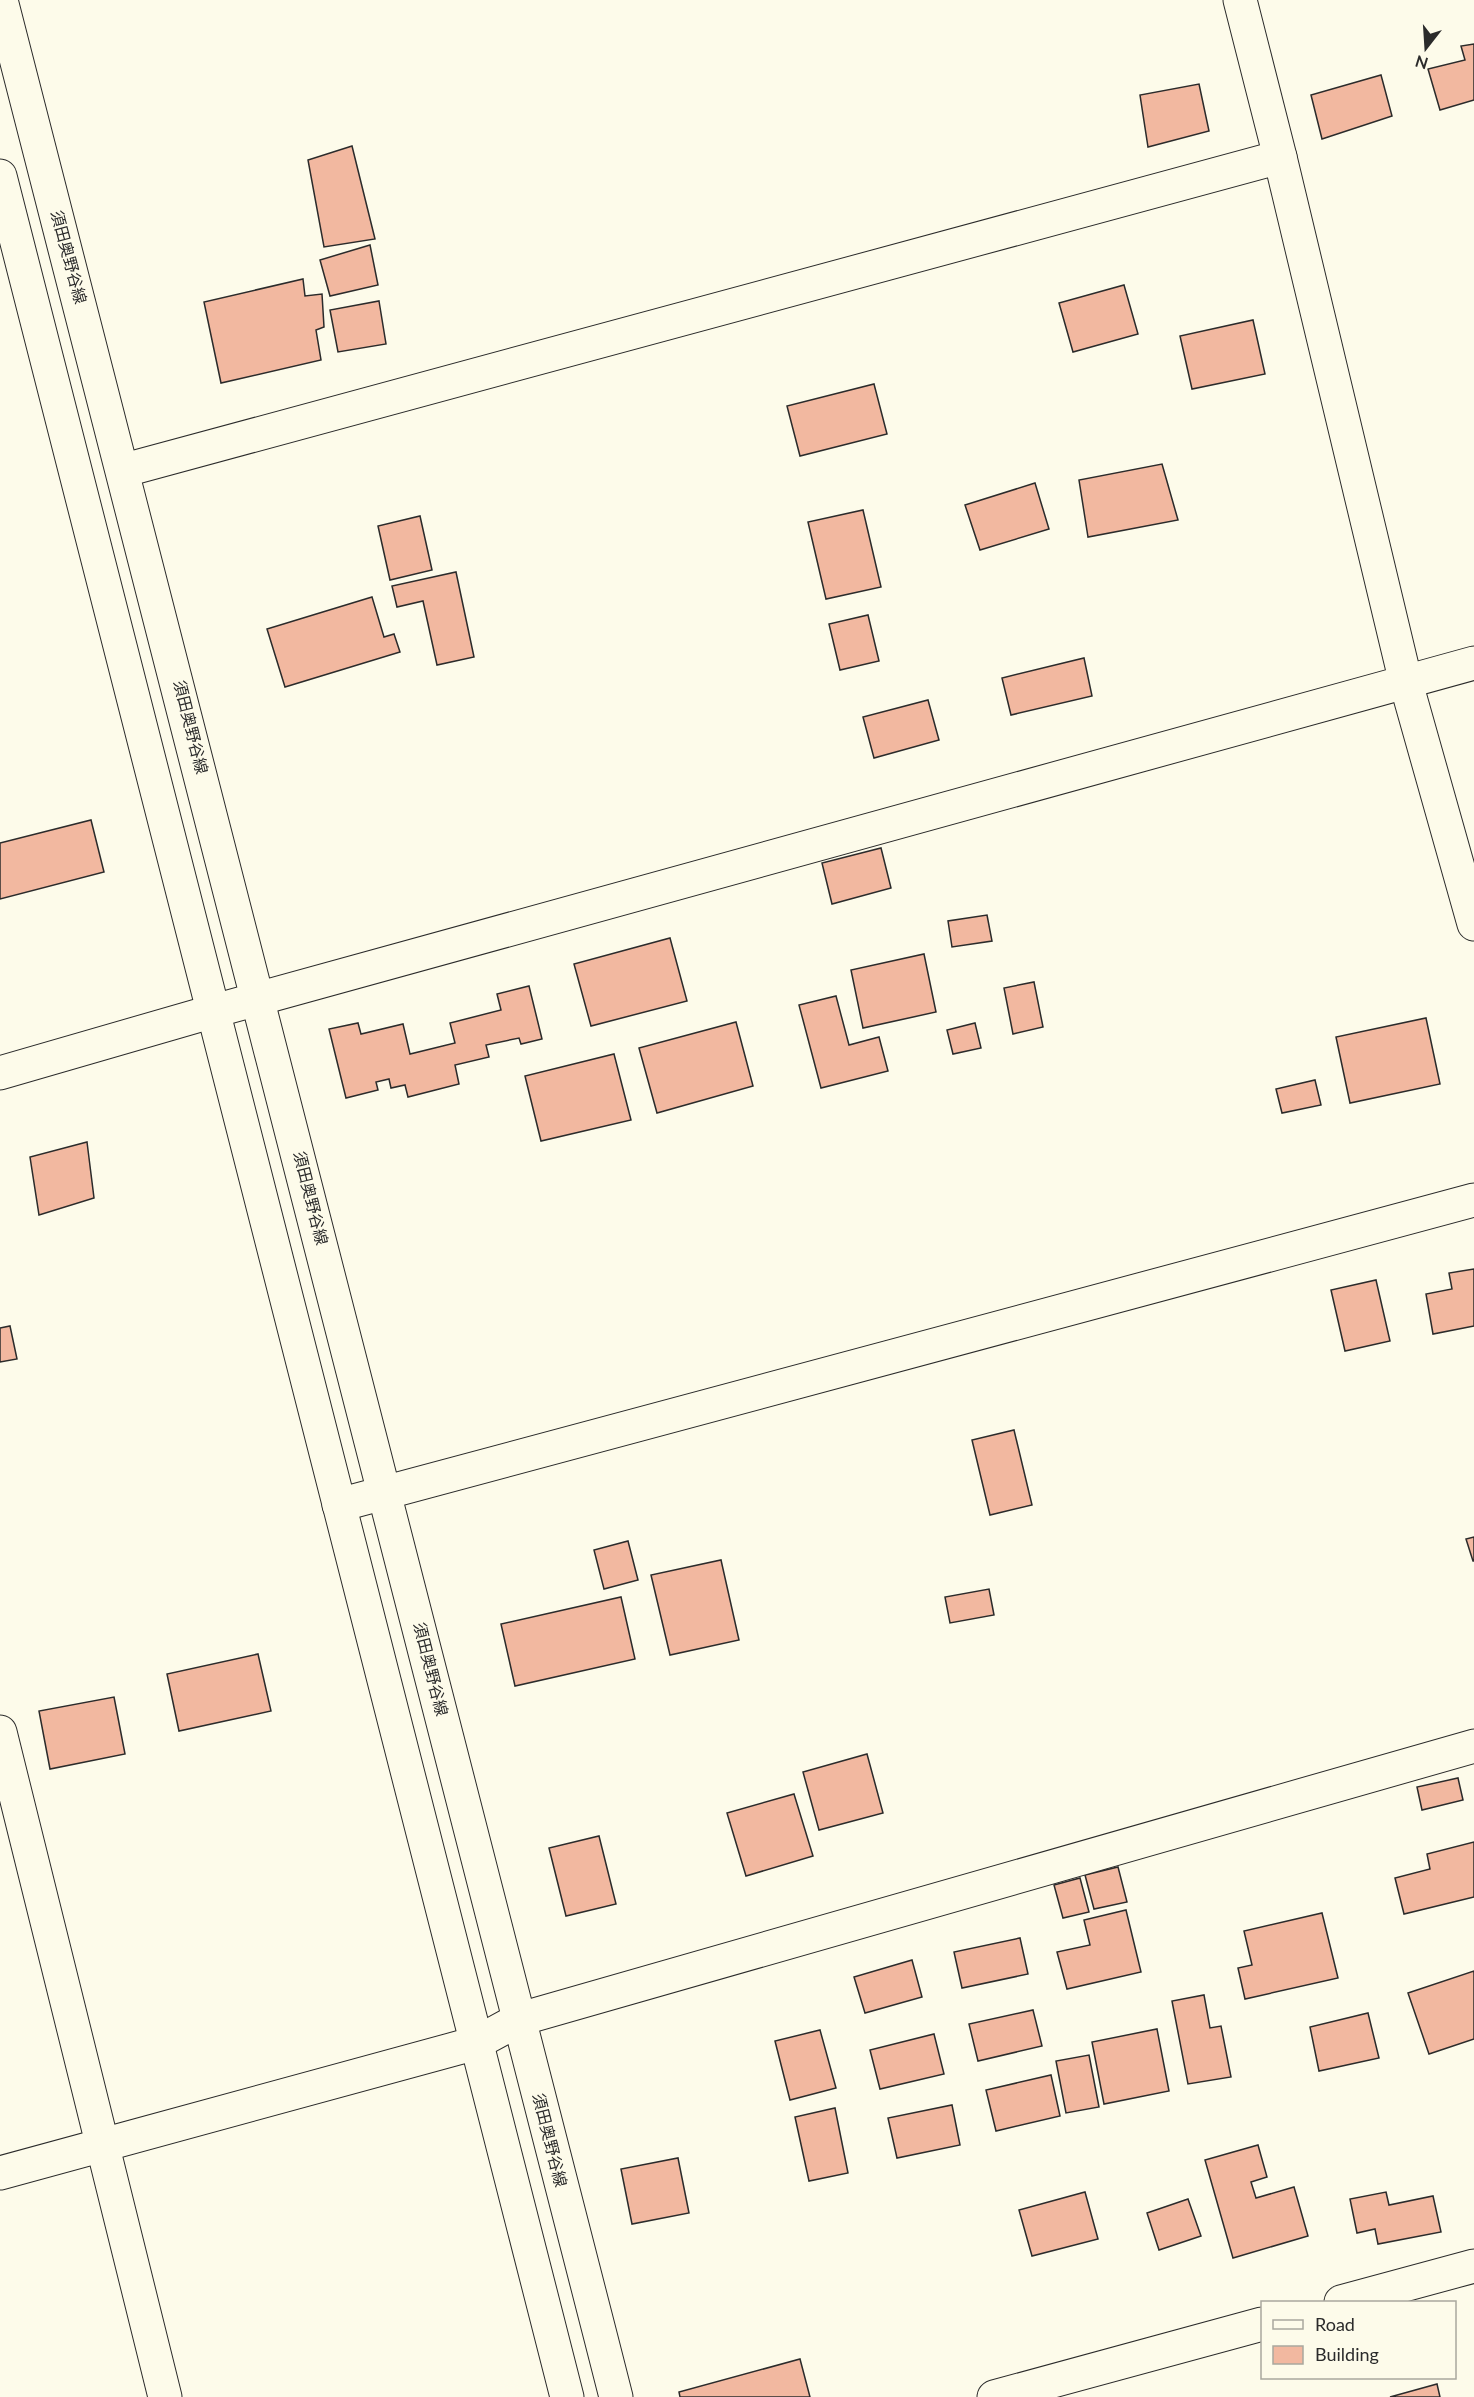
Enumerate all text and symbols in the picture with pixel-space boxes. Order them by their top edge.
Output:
north arrow [1396,18,1456,78]
text: N [1413,52,1430,74]
street label: 須田奥野谷線 [48,208,91,306]
street label: 須田奥野谷線 [171,678,212,776]
street label: 須田奥野谷線 [291,1149,332,1247]
street label: 須田奥野谷線 [411,1620,452,1718]
street label: 須田奥野谷線 [530,2091,571,2189]
legend [1261,2301,1456,2379]
text: Road [1315,2313,1355,2335]
text: Building [1315,2343,1379,2365]

